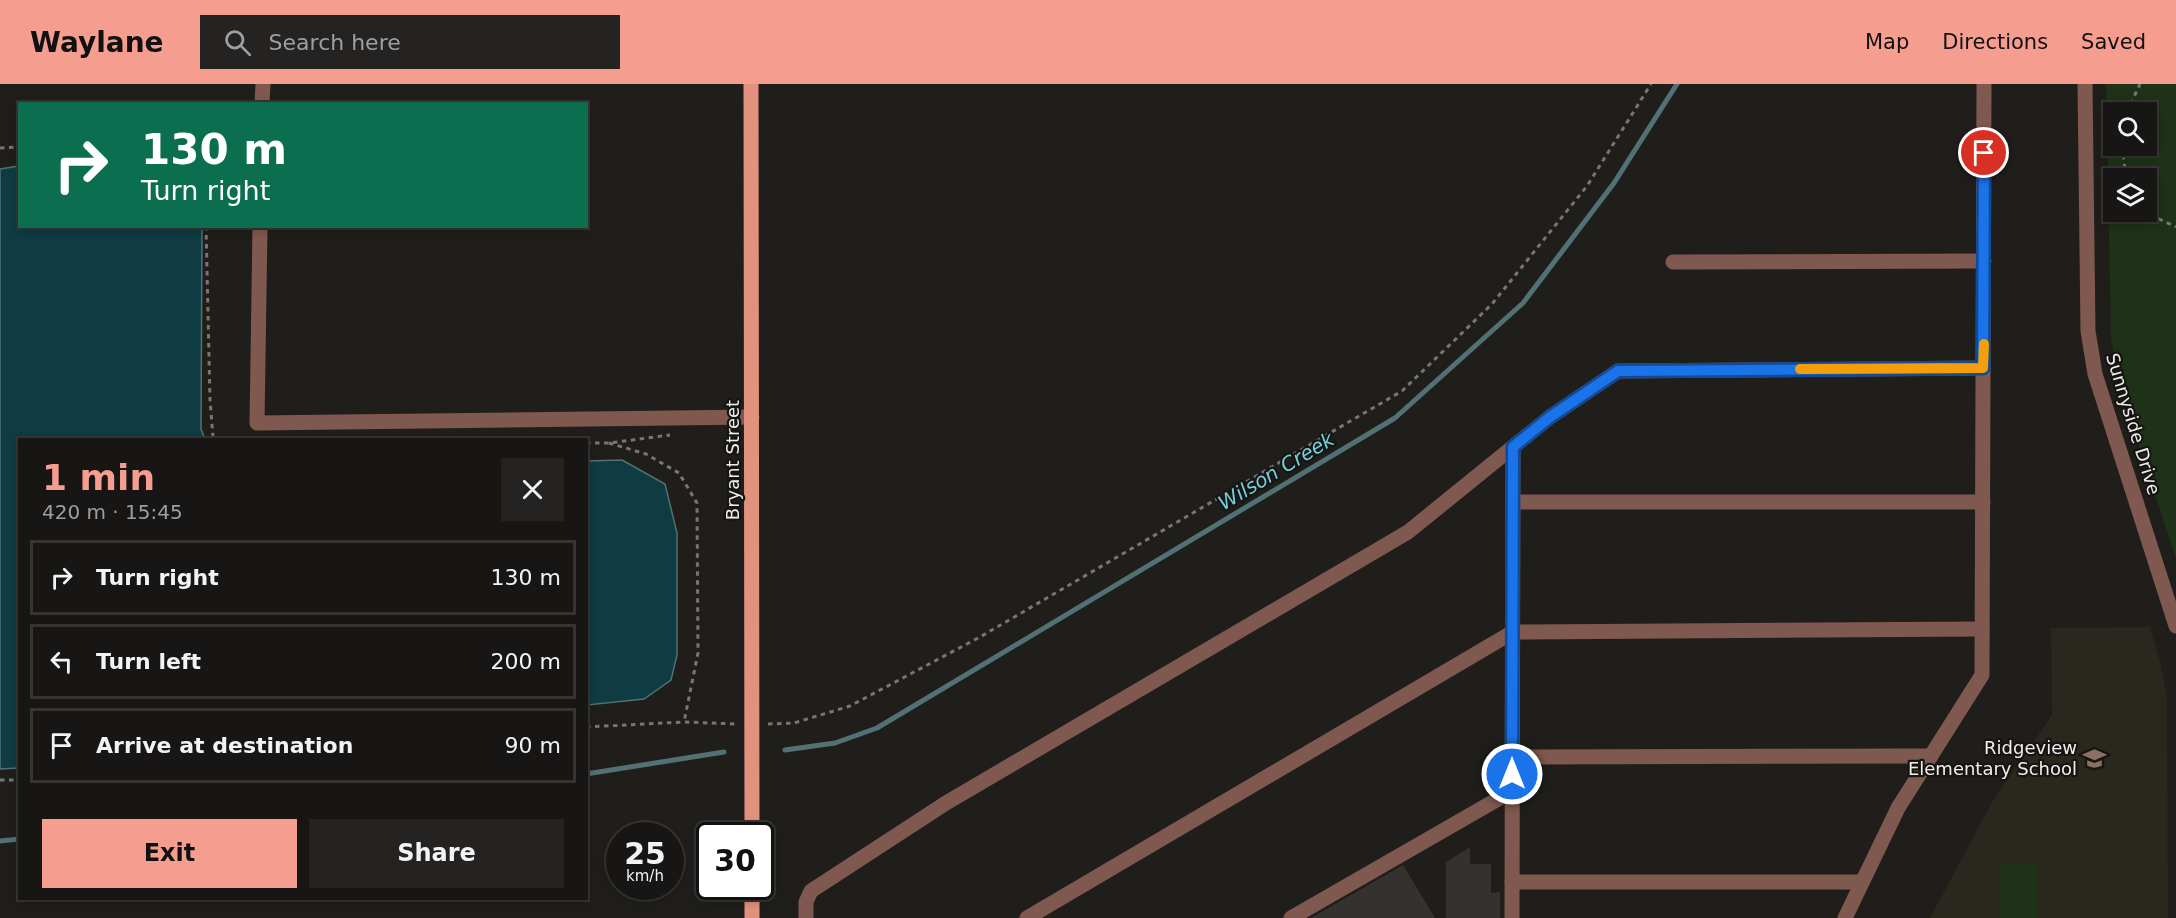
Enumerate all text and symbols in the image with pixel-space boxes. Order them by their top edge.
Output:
search box [200,15,620,69]
text: Waylane [30,26,164,59]
icon: search [221,26,254,59]
text: Search here [269,30,401,55]
text: Map [1865,30,1909,54]
text: Directions [1942,30,2048,54]
text: Saved [2081,30,2146,54]
map controls [2103,102,2157,222]
button: search [2103,102,2157,156]
text: 130 m [141,125,287,174]
icon: right [42,126,120,204]
pin [1958,127,2009,178]
icon: arrive [1967,136,2000,169]
button: layers [2103,168,2157,222]
text: Turn right [141,175,270,206]
street label: Sunnyside Drive [2102,351,2165,497]
street label: Bryant Street [722,400,743,520]
water label: Wilson Creek [1214,426,1340,515]
text: 1 min [42,457,155,498]
button: close [501,458,564,521]
text: 420 m · 15:45 [42,500,183,524]
icon: right [45,561,78,594]
text: Turn right [96,565,219,590]
text: 130 m [491,565,561,590]
icon: left [45,645,78,678]
text: Turn left [96,649,201,674]
text: 200 m [491,649,561,674]
icon: arrive [45,729,78,762]
text: Arrive at destination [96,733,353,758]
text: 90 m [505,733,561,758]
place label: Ridgeview Elementary School [1908,737,2077,779]
position arrow [1480,742,1544,806]
school or university icon: Ridgeview Elementary School [2082,745,2108,771]
button: Exit [42,819,297,888]
button: Share [309,819,564,888]
speed limit sign: 30 [696,822,774,900]
text: 25 [624,836,666,871]
text: km/h [626,867,664,885]

